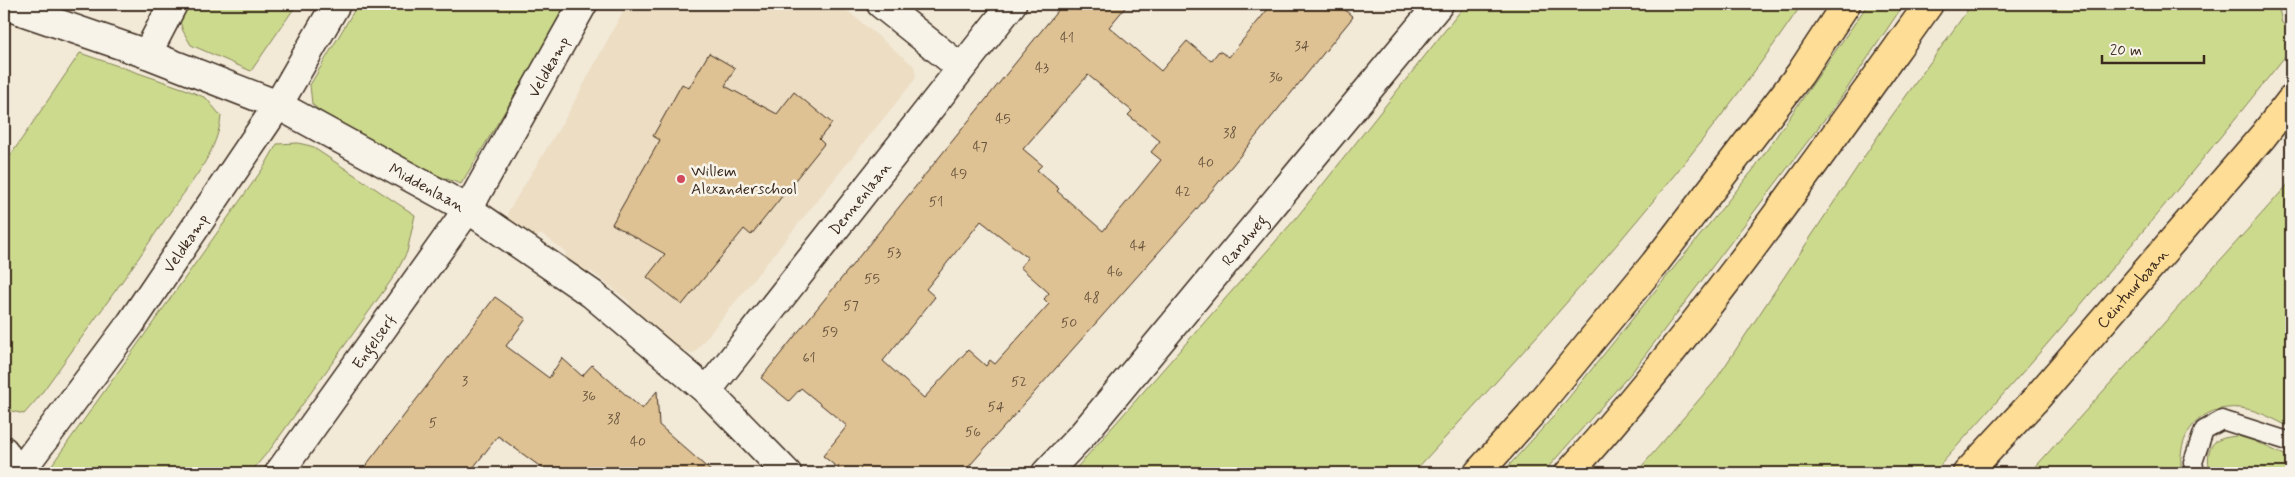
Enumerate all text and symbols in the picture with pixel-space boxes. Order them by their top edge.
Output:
house number: 41 [1060,29,1074,47]
scale bar [2102,32,2205,64]
street label: Veldkamp [524,33,575,102]
house number: 34 [1295,37,1310,55]
text: 20 m [2110,41,2142,61]
house number: 43 [1035,59,1049,77]
house number: 36 [1269,68,1283,86]
house number: 45 [995,110,1011,128]
house number: 38 [1223,124,1237,142]
house number: 47 [972,138,988,156]
house number: 40 [1198,154,1214,172]
street label: Dennenlaan [825,157,896,240]
street label: Middenlaan [385,159,469,218]
place label: Willem Alexanderschool [691,161,797,200]
house number: 49 [951,165,967,183]
marker: Willem Alexanderschool [675,173,687,185]
house number: 42 [1175,183,1191,201]
house number: 51 [929,193,943,211]
street label: Veldkamp [159,210,214,277]
street label: Randweg [1218,211,1273,271]
house number: 44 [1130,237,1147,255]
house number: 53 [887,244,901,262]
street label: Ceintuurbaan [2092,244,2174,333]
house number: 46 [1107,263,1123,281]
house number: 55 [864,270,880,288]
house number: 48 [1084,289,1100,307]
house number: 57 [843,297,859,315]
street label: Engelserf [348,311,401,374]
house number: 50 [1061,314,1077,332]
house number: 59 [822,323,838,341]
house number: 61 [802,349,816,367]
house number: 3 [462,372,468,390]
house number: 52 [1011,373,1027,391]
house number: 36 [582,387,596,405]
house number: 54 [988,398,1005,416]
house number: 38 [607,410,621,428]
house number: 5 [429,414,437,432]
house number: 56 [965,423,981,441]
house number: 40 [630,433,646,451]

